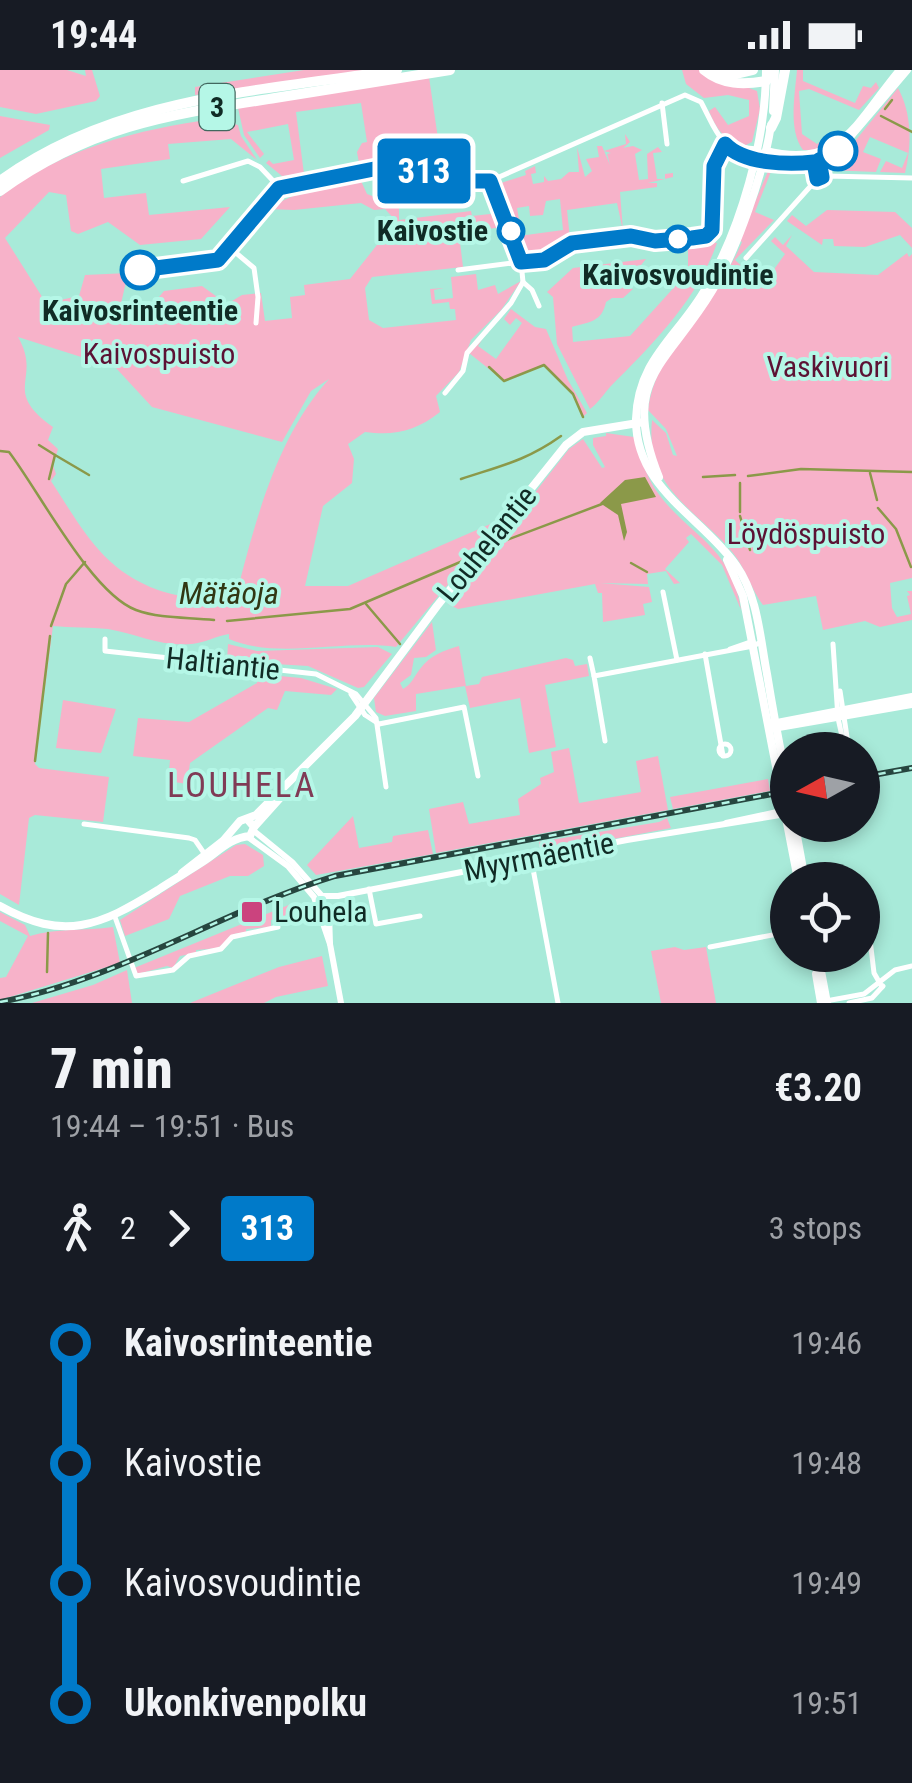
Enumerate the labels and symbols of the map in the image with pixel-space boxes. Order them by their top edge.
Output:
road number: 3 [200,84,234,130]
unlabelled marker [819,132,857,170]
line badge: 313 [366,138,482,204]
place label: Kaivostie [377,213,488,248]
marker: Kaivostie [498,218,524,244]
marker: Kaivosvoudintie [665,226,691,252]
marker: Kaivosrinteentie [121,251,159,289]
place label: Kaivosvoudintie [582,257,774,292]
place label: Kaivosrinteentie [42,293,238,328]
park label: Kaivospuisto [83,336,235,371]
park label: Vaskivuori [766,349,890,384]
street label: Louhelantie [430,479,544,608]
park label: Löydöspuisto [727,516,885,551]
water label: Mätäoja [179,574,279,612]
street label: Haltiantie [164,640,282,687]
north arrow [770,732,880,842]
district label: LOUHELA [167,765,317,806]
street label: Myyrmäentie [461,825,617,888]
place label: Louhela [274,894,368,929]
marker: Louhela [239,899,265,925]

